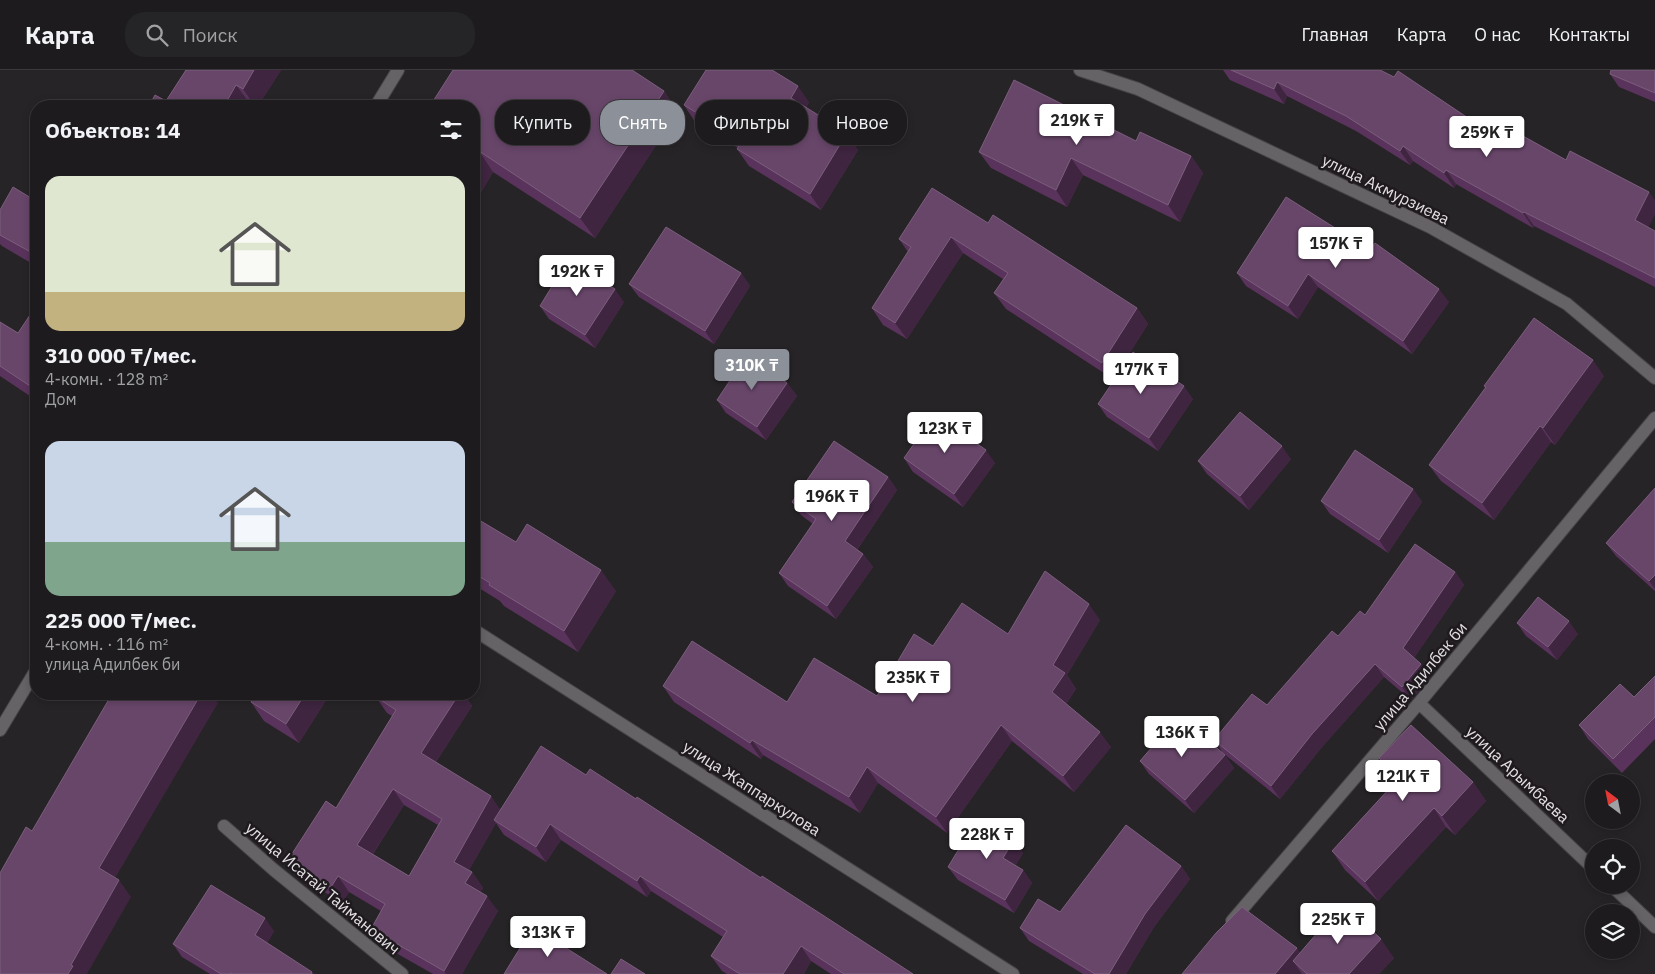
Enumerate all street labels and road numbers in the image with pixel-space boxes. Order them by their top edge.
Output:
street label: улица Акмурзиева [1319,150,1453,229]
street label: улица Адилбек би [1369,618,1471,734]
street label: улица Арымбаева [1462,721,1574,827]
street label: улица Жаппаркулова [679,736,825,840]
street label: улица Исатай Тайманович [242,817,404,959]

